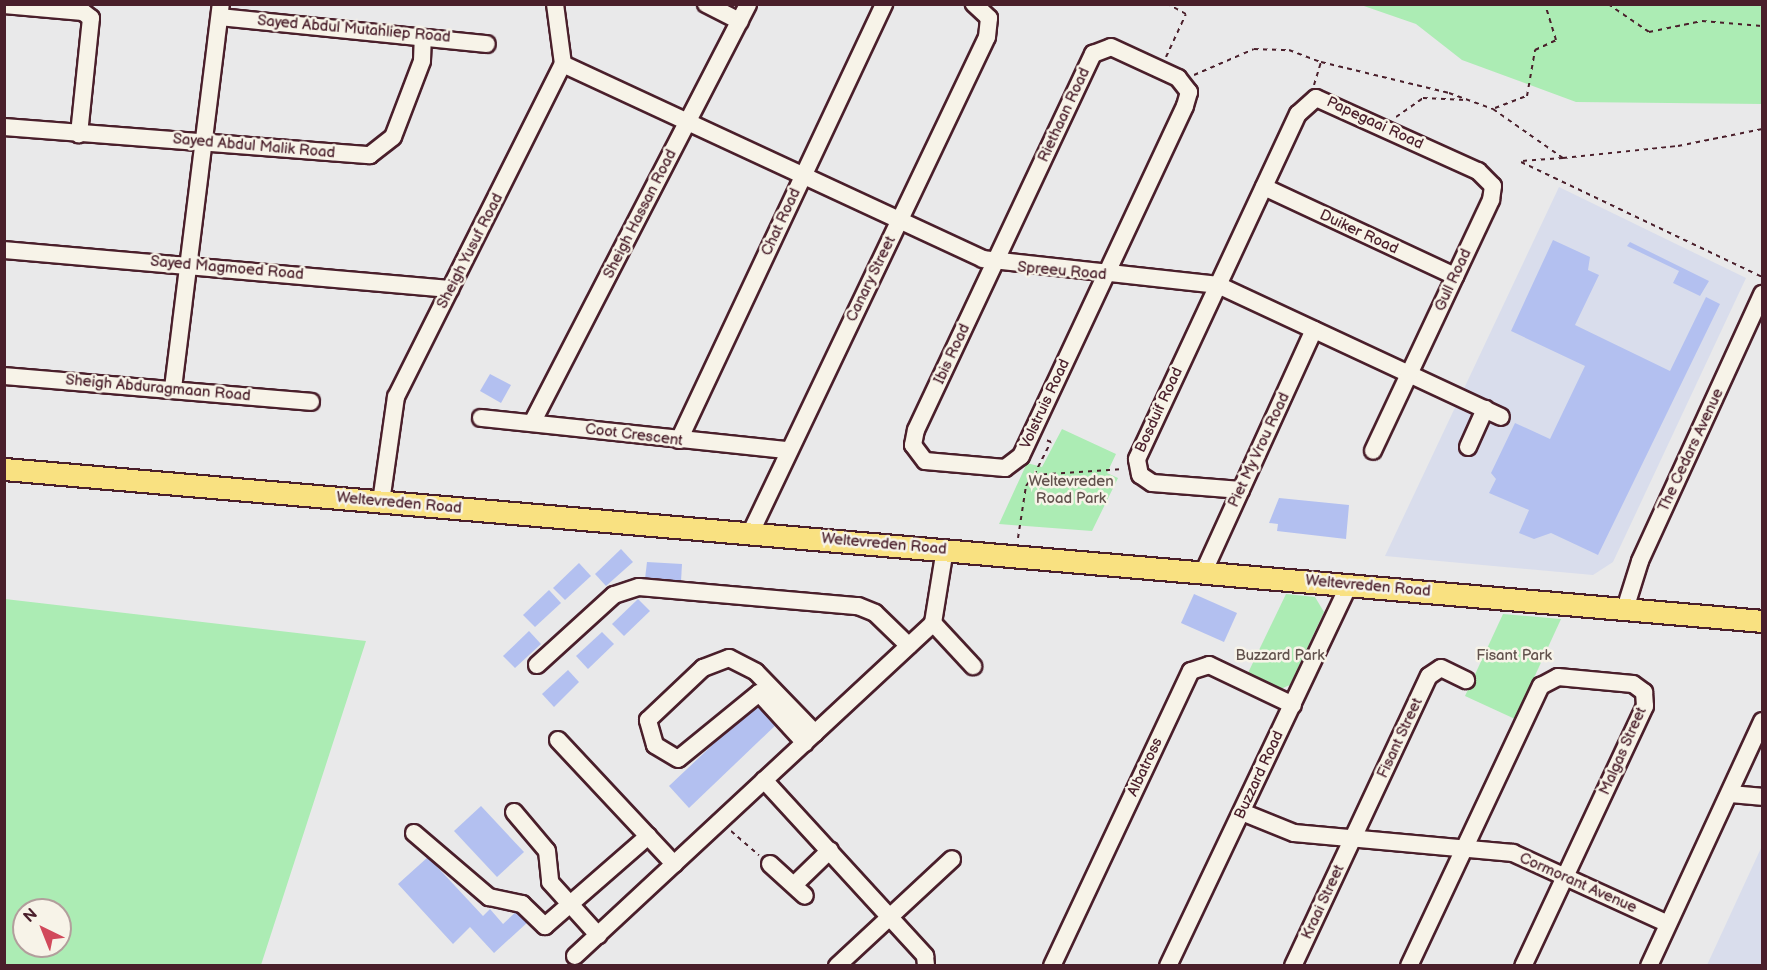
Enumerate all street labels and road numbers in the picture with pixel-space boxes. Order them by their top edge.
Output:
street label: Sayed Abdul Mutahliep Road [257,12,451,46]
street label: Riethaan Road [1034,65,1094,165]
street label: Papegaai Road [1324,93,1426,153]
street label: Sayed Abdul Malik Road [172,130,336,162]
street label: Sheigh Hassan Road [600,146,680,282]
street label: Chat Road [758,185,804,259]
street label: Sheigh Yusuf Road [433,190,507,312]
street label: Duiker Road [1317,206,1401,258]
street label: Canary Street [842,233,900,325]
street label: Gull Road [1431,246,1475,314]
street label: Sayed Magmoed Road [150,252,304,284]
street label: Spreeu Road [1017,258,1107,284]
street label: Ibis Road [930,321,974,387]
street label: Volstruis Road [1016,356,1074,452]
street label: Bosduif Road [1131,365,1187,455]
street label: Sheigh Abduragmaan Road [65,371,251,405]
street label: The Cedars Avenue [1655,386,1727,514]
street label: Piet My Vrou Road [1224,389,1294,511]
street label: Coot Crescent [584,420,684,450]
street label: Weltevreden Road [336,489,462,517]
street label: Weltevreden Road [821,530,947,558]
street label: Weltevreden Road [1305,572,1431,600]
street label: Fisant Street [1374,695,1426,781]
street label: Malgas Street [1596,704,1650,798]
street label: Buzzard Road [1231,728,1287,822]
street label: Albatross [1124,735,1166,799]
street label: Cormorant Avenue [1517,849,1639,917]
street label: Kraai Street [1298,862,1348,942]

